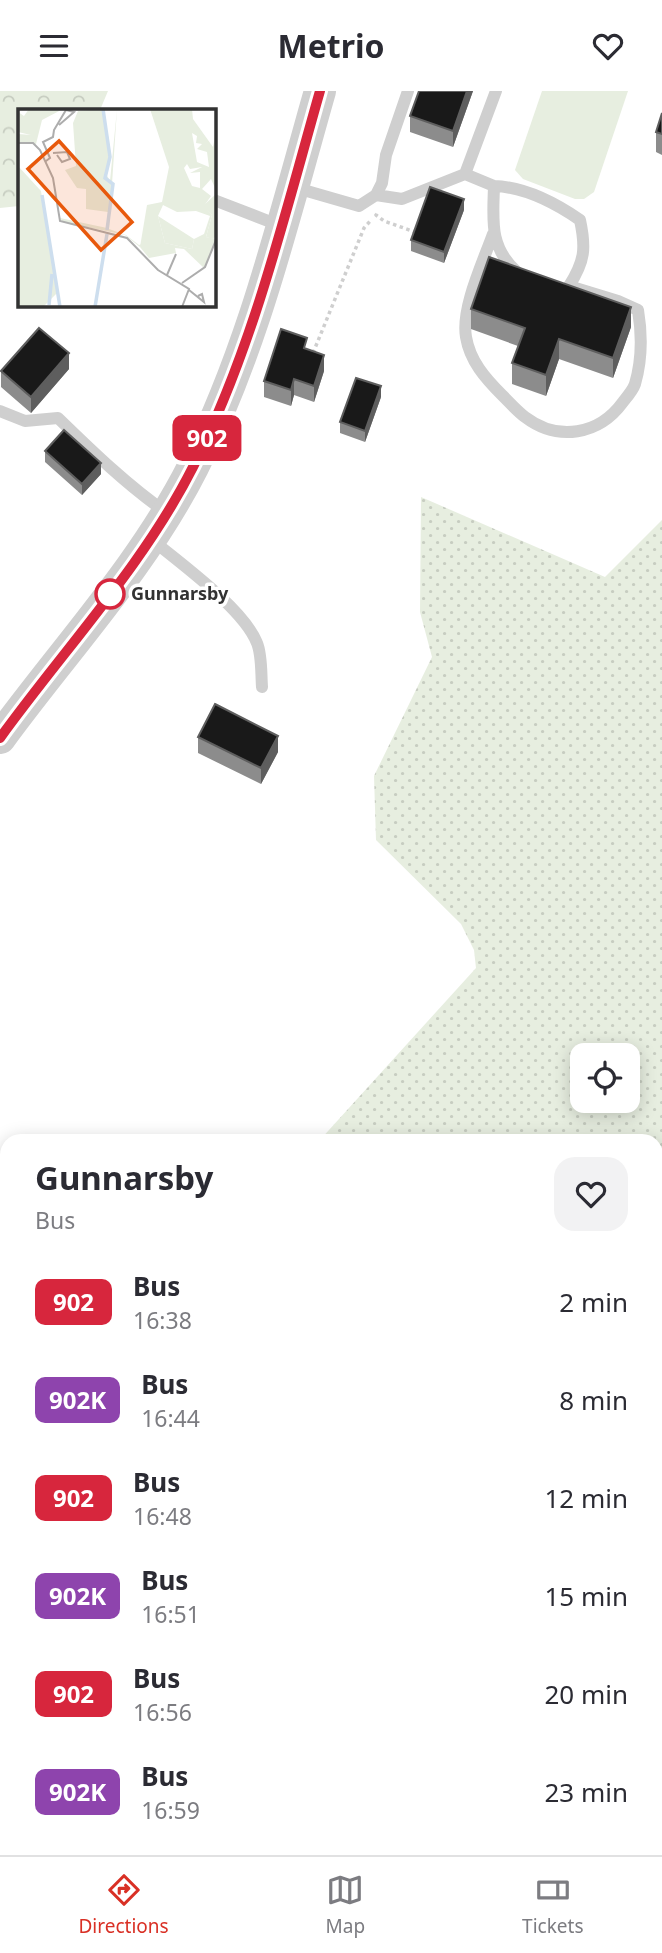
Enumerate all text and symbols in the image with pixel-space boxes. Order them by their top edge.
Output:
text: Metrio [277,24,385,67]
icon: menu [35,27,73,65]
icon: heart [589,27,627,65]
inset map [18,109,215,306]
line badge: 902 [167,415,247,461]
text: 902 [186,421,228,454]
marker: Gunnarsby [95,579,125,609]
place label: Gunnarsby [131,581,229,605]
map controls [570,1043,640,1113]
button: locate [570,1043,640,1113]
text: Gunnarsby [35,1155,213,1200]
button: heart [554,1157,628,1231]
text: Bus [35,1204,75,1236]
text: Bus [133,1268,180,1304]
text: 2 min [559,1284,628,1320]
text: 902 [53,1285,94,1318]
text: 16:38 [133,1304,192,1336]
text: Bus [141,1366,188,1402]
text: 8 min [559,1382,628,1418]
text: 902K [49,1383,106,1416]
text: 16:44 [141,1402,200,1434]
text: Bus [133,1464,180,1500]
text: 12 min [544,1480,628,1516]
text: 902 [53,1481,94,1514]
text: 16:48 [133,1500,192,1532]
text: Bus [141,1562,188,1598]
text: 15 min [544,1578,628,1614]
text: 902K [49,1579,106,1612]
text: 16:51 [141,1598,200,1630]
text: Bus [133,1660,180,1696]
text: 20 min [544,1676,628,1712]
text: 902 [53,1677,94,1710]
text: 16:56 [133,1696,192,1728]
text: Bus [141,1758,188,1794]
text: 23 min [544,1774,628,1810]
text: 902K [49,1775,106,1808]
text: 16:59 [141,1794,200,1826]
tab: Directions [78,1871,169,1939]
tab: Map [326,1871,365,1939]
tab: Tickets [522,1871,584,1939]

